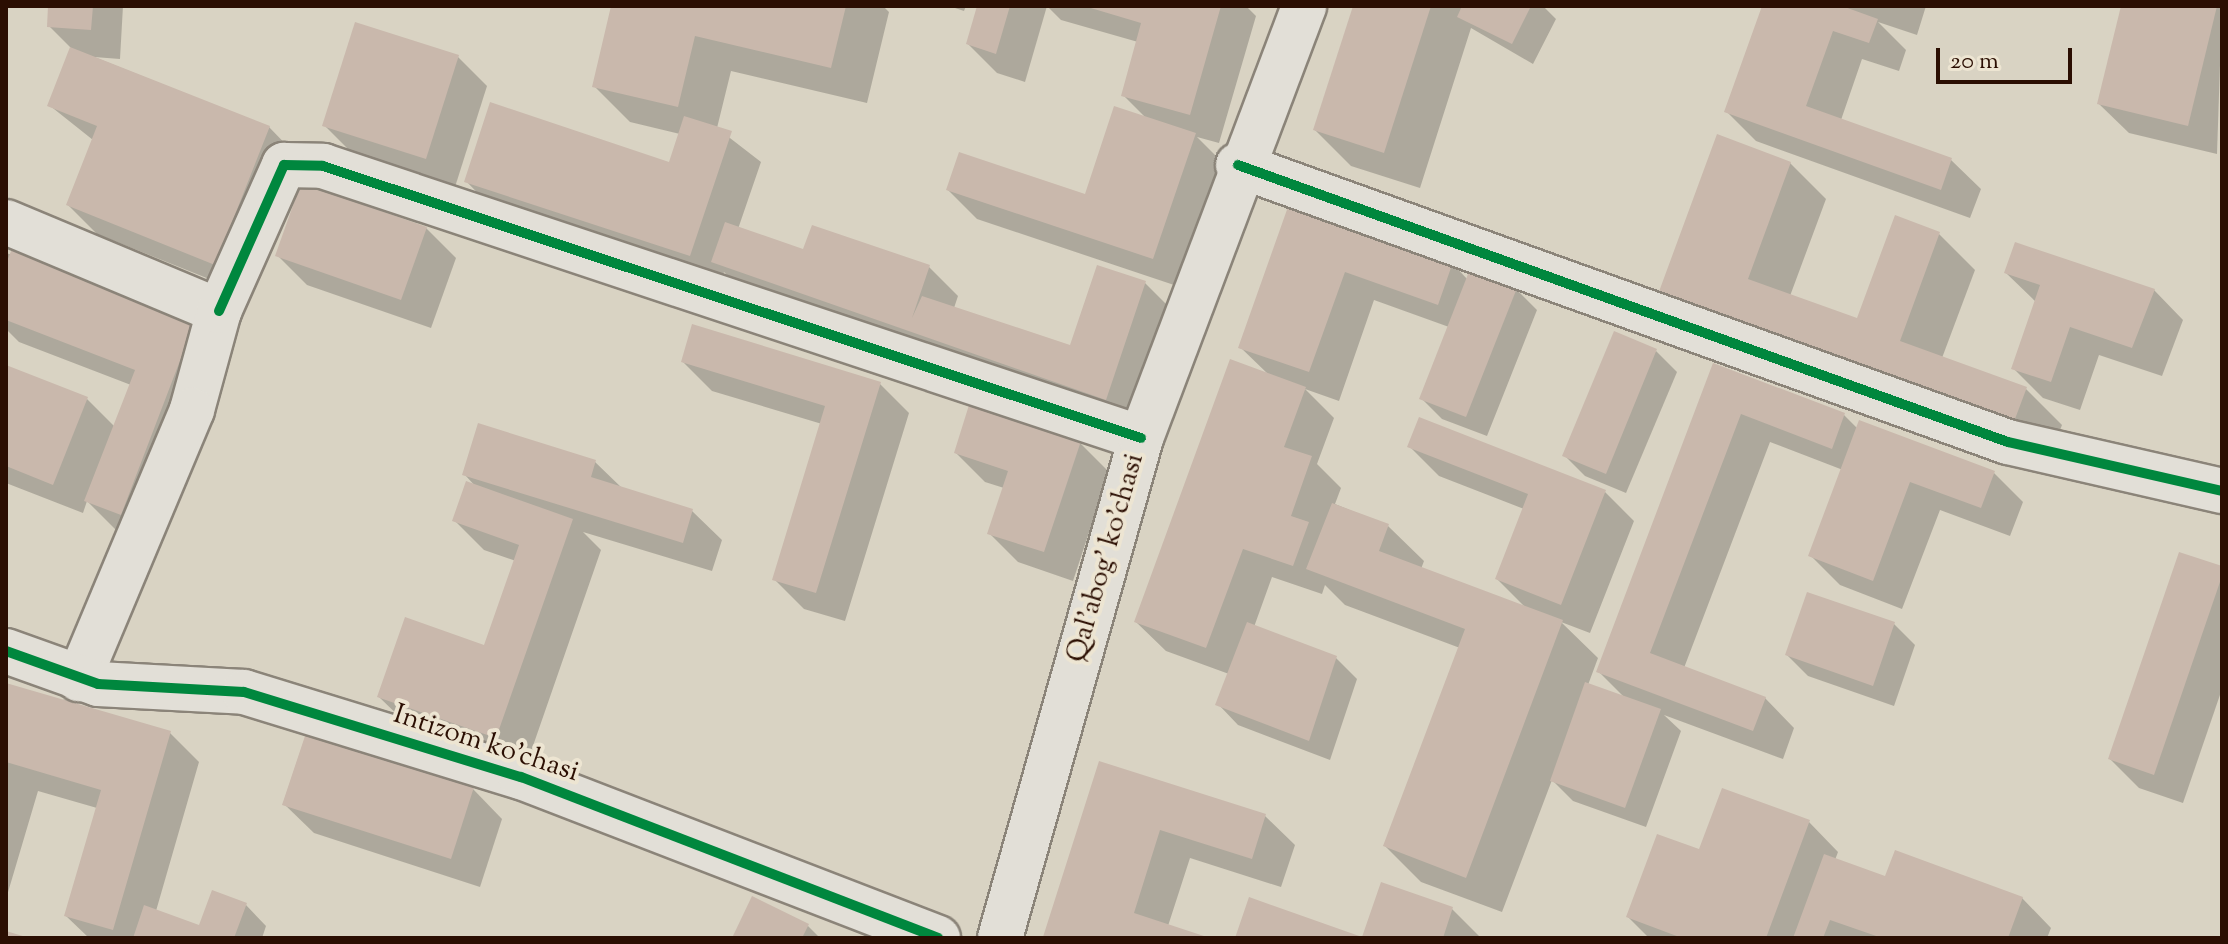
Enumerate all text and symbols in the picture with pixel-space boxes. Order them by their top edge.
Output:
scale bar [1940,32,2076,82]
text: 20 m [1950,45,1999,79]
street label: Qal'abog' ko'chasi [1060,450,1152,666]
street label: Intizom ko'chasi [389,698,583,790]

